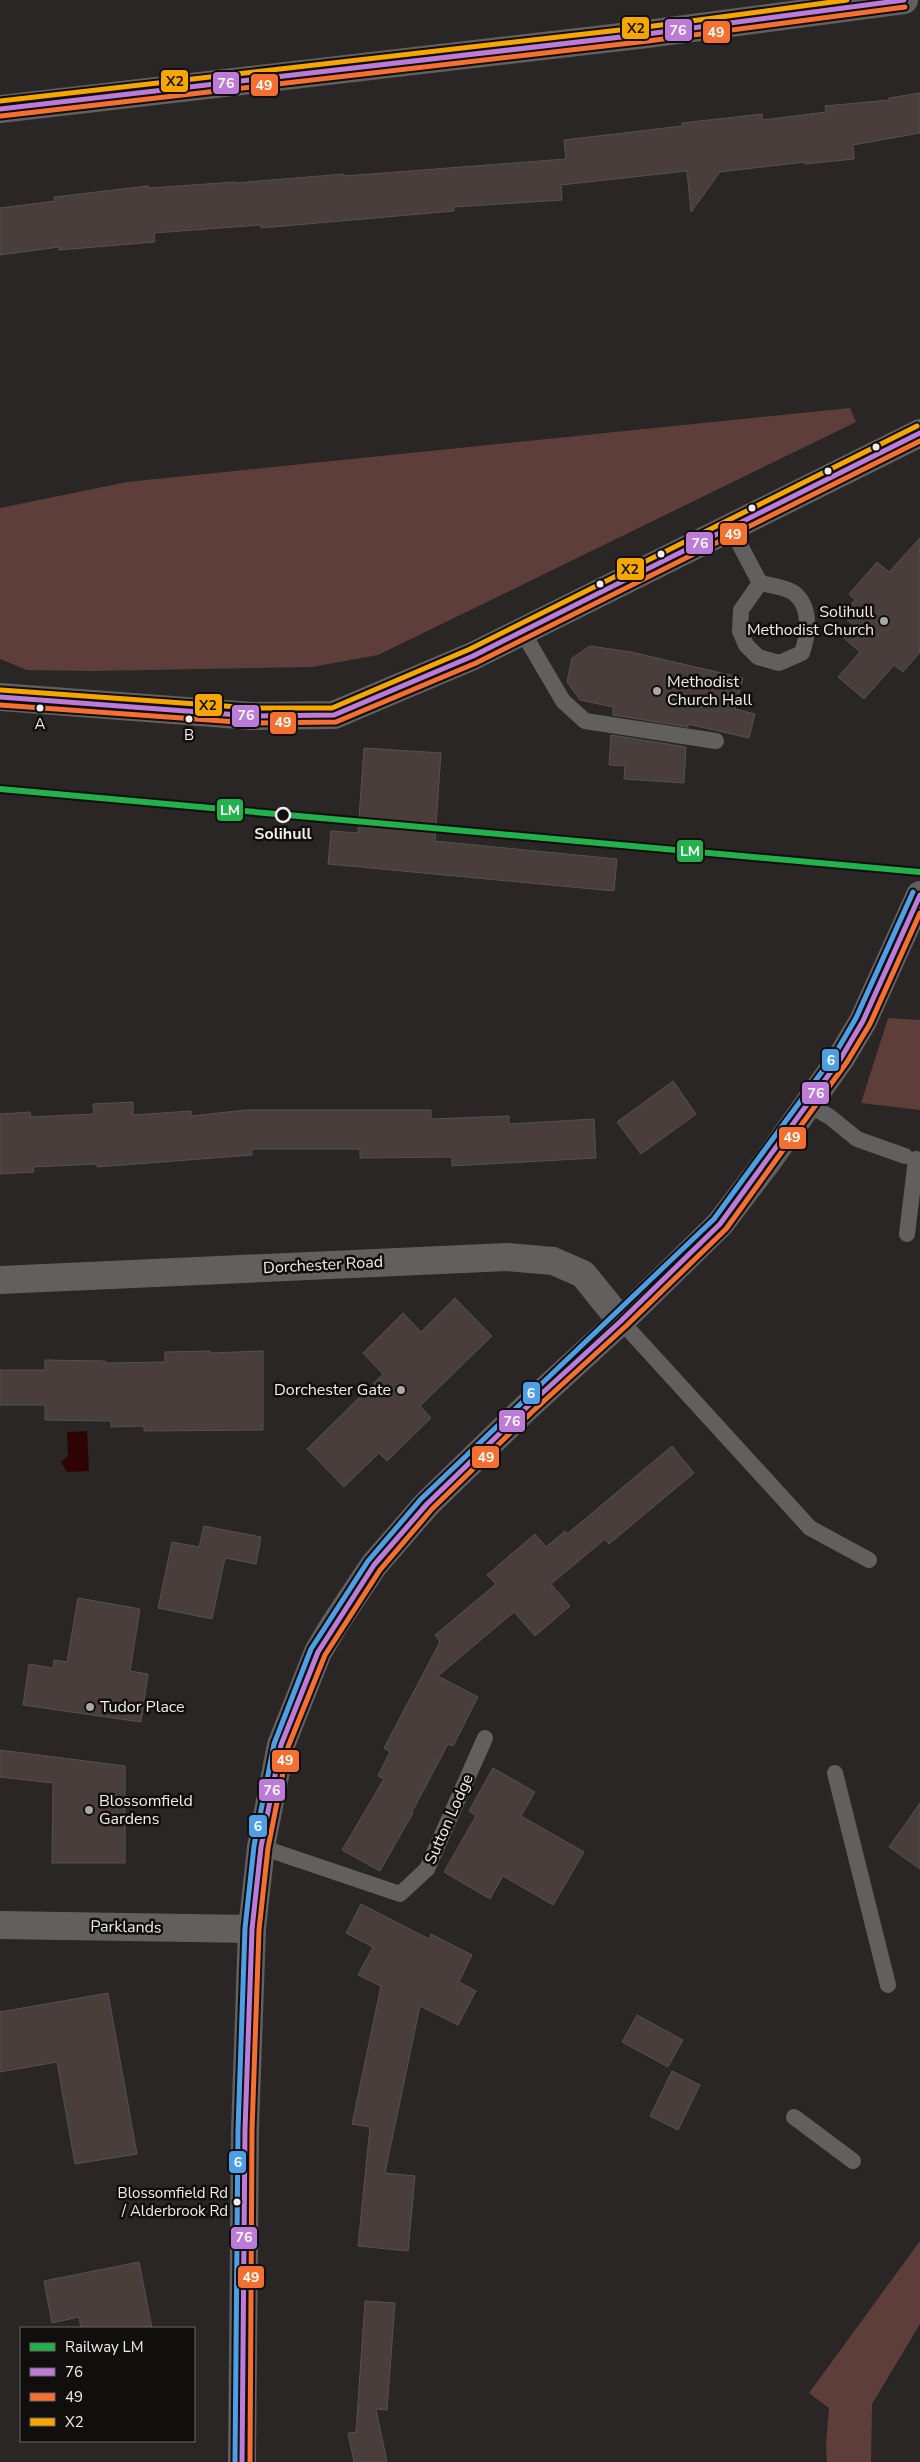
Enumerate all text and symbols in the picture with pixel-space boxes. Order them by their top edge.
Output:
line badge: X2 [621,16,650,40]
line badge: 76 [664,18,693,42]
text: X2 [626,19,645,38]
line badge: 49 [702,20,731,44]
text: 76 [670,21,686,40]
text: 49 [708,23,724,42]
line badge: X2 [160,69,189,93]
line badge: 76 [212,71,240,95]
text: X2 [165,72,184,91]
line badge: 49 [250,73,279,97]
text: 76 [218,74,234,93]
text: 49 [256,76,272,95]
unlabelled marker [871,442,881,452]
unlabelled marker [823,466,833,476]
unlabelled marker [747,503,757,513]
line badge: 49 [719,522,748,546]
text: 49 [725,525,741,544]
line badge: 76 [685,531,714,555]
text: 76 [692,534,708,553]
unlabelled marker [656,549,666,559]
line badge: X2 [616,557,645,581]
text: X2 [620,560,639,579]
unlabelled marker [595,579,605,589]
place label: Solihull Methodist Church [747,601,874,641]
marker: Solihull Methodist Church [878,615,890,627]
place label: Methodist Church Hall [667,671,752,711]
marker: Methodist Church Hall [651,685,663,697]
line badge: X2 [194,693,223,717]
text: X2 [198,696,217,715]
marker: A [35,703,45,713]
line badge: 76 [231,704,260,728]
text: 76 [238,706,254,725]
line badge: 49 [269,711,297,735]
text: 49 [275,713,291,732]
place label: A [35,714,46,734]
marker: B [184,714,194,724]
place label: B [184,725,194,745]
line badge: LM [216,798,244,822]
text: LM [220,801,240,820]
marker: Solihull [275,807,291,823]
place label: Solihull [254,823,312,845]
line badge: LM [676,839,704,863]
text: LM [680,842,700,861]
line badge: 6 [821,1048,840,1072]
text: 6 [827,1051,835,1070]
line badge: 76 [801,1081,830,1105]
text: 76 [808,1084,824,1103]
line badge: 49 [778,1126,807,1150]
text: 49 [784,1128,800,1147]
street label: Dorchester Road [262,1251,384,1279]
place label: Dorchester Gate [274,1379,391,1401]
line badge: 6 [522,1381,541,1405]
marker: Dorchester Gate [395,1384,407,1396]
text: 6 [527,1384,535,1403]
line badge: 76 [498,1409,526,1433]
text: 76 [504,1412,520,1431]
line badge: 49 [471,1445,500,1469]
text: 49 [478,1448,494,1467]
place label: Tudor Place [100,1696,185,1718]
marker: Tudor Place [84,1701,96,1713]
line badge: 49 [271,1749,300,1773]
text: 49 [277,1751,293,1770]
street label: Sutton Lodge [419,1770,479,1868]
line badge: 76 [258,1778,286,1802]
text: 76 [264,1781,280,1800]
place label: Blossomfield Gardens [99,1790,193,1830]
marker: Blossomfield Gardens [83,1804,95,1816]
line badge: 6 [248,1814,268,1838]
text: 6 [254,1817,262,1836]
street label: Parklands [90,1915,162,1939]
line badge: 6 [228,2150,247,2174]
text: 6 [234,2153,242,2172]
place label: Blossomfield Rd / Alderbrook Rd [118,2183,228,2221]
marker: Blossomfield Rd / Alderbrook Rd [232,2197,242,2207]
line badge: 76 [230,2226,258,2250]
text: 76 [236,2228,252,2247]
line badge: 49 [237,2265,265,2289]
text: 49 [243,2268,259,2287]
legend [20,2327,195,2442]
text: Railway LM [65,2337,144,2357]
text: 76 [65,2362,83,2382]
text: 49 [65,2387,83,2407]
text: X2 [65,2412,84,2432]

